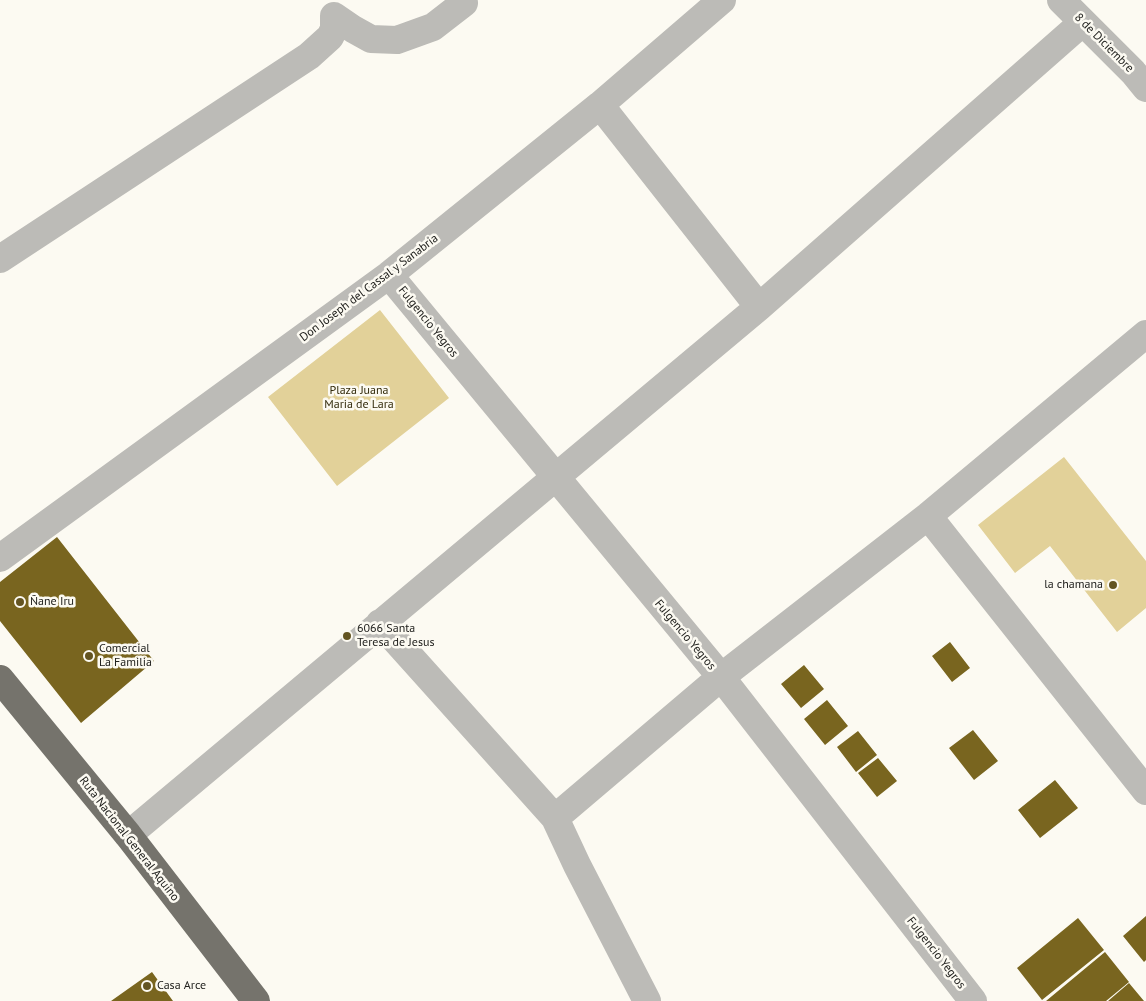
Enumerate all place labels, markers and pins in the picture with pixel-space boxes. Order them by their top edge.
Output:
place label: la chamana [1044,578,1103,592]
marker: la chamana [1107,579,1119,591]
place label: Ñane Iru [30,595,74,609]
marker: Ñane Iru [14,596,26,608]
place label: 6066 Santa Teresa de Jesus [357,622,435,650]
marker: 6066 Santa Teresa de Jesus [341,630,353,642]
place label: Comercial La Familia [99,642,152,670]
marker: Comercial La Familia [83,650,95,662]
place label: Casa Arce [157,979,206,993]
marker: Casa Arce [141,980,153,992]

